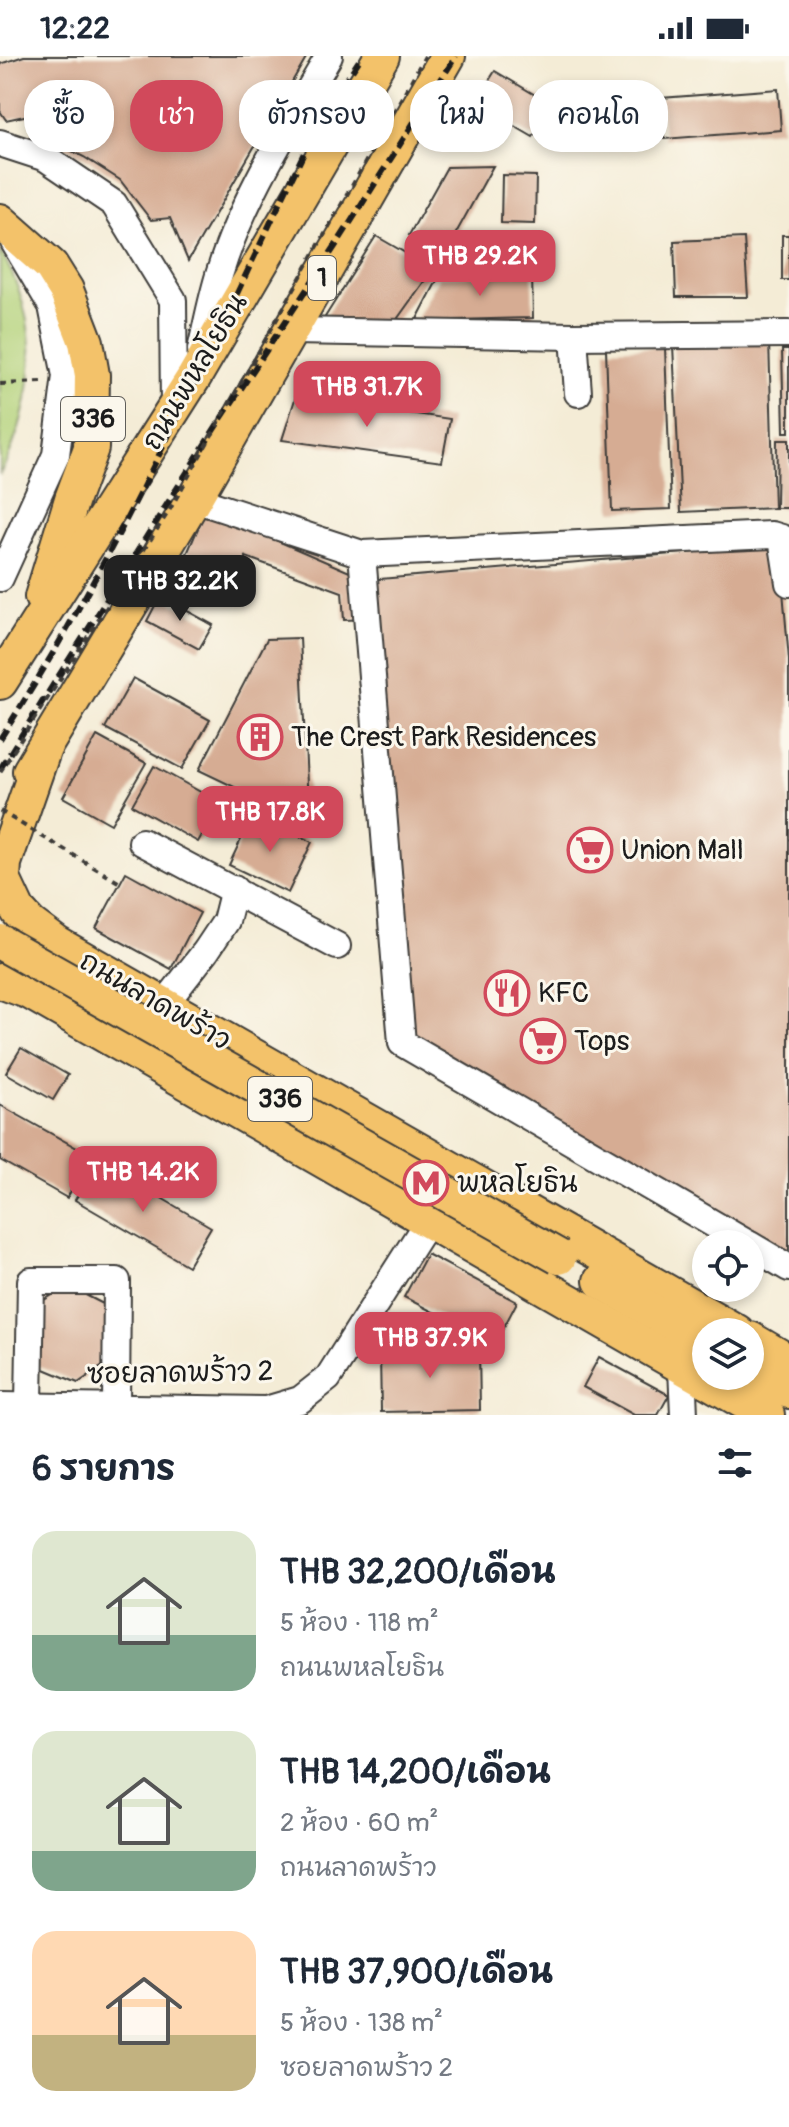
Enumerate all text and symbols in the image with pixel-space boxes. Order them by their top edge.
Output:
text: 12:22 [40,10,110,47]
chip: ซื้อ [24,80,114,152]
chip: เช่า [130,80,223,152]
chip: ตัวกรอง [239,80,394,152]
chip: ใหม่ [410,80,513,152]
chip: คอนโด [529,80,668,152]
pin: THB 29.2K [388,230,572,298]
text: THB 29.2K [422,240,538,272]
road number: 1 [308,256,336,300]
street label: ถนนพหลโยธิน [132,285,256,457]
pin: THB 31.7K [275,361,459,429]
text: THB 31.7K [311,371,423,403]
road number: 336 [61,397,125,441]
pin: THB 32.2K [88,555,272,623]
text: THB 32.2K [122,565,238,597]
building icon: The Crest Park Residences [236,713,284,761]
place label: The Crest Park Residences [291,720,597,755]
pin: THB 17.8K [178,786,362,854]
text: THB 17.8K [215,796,325,828]
supermarket icon: Union Mall [566,826,614,874]
place label: Union Mall [621,833,744,868]
street label: ถนนลาดพร้าว [73,942,238,1058]
restaurant icon: KFC [483,969,531,1017]
place label: KFC [538,976,589,1011]
supermarket icon: Tops [519,1017,567,1065]
place label: Tops [574,1024,630,1059]
road number: 336 [248,1077,312,1121]
pin: THB 14.2K [51,1146,235,1214]
text: THB 14.2K [87,1156,199,1188]
metro station icon: พหลโยธิน [402,1159,450,1207]
place label: พหลโยธิน [457,1163,578,1201]
map controls [692,1230,764,1390]
button: locate [692,1230,764,1302]
pin: THB 37.9K [338,1312,522,1380]
button: layers [692,1318,764,1390]
text: THB 37.9K [373,1322,487,1354]
street label: ซอยลาดพร้าว 2 [86,1352,274,1392]
icon: filters [713,1441,757,1485]
text: 6 รายการ [32,1448,175,1491]
text: THB 32,200/เดือน [280,1551,556,1594]
icon: home [96,1563,192,1659]
text: 5 ห้อง · 118 m² [280,1607,439,1639]
text: ถนนพหลโยธิน [280,1652,444,1684]
text: THB 14,200/เดือน [280,1751,551,1794]
icon: home [96,1763,192,1859]
text: 2 ห้อง · 60 m² [280,1807,438,1839]
text: ถนนลาดพร้าว [280,1852,437,1884]
text: THB 37,900/เดือน [280,1951,553,1994]
icon: home [96,1963,192,2059]
text: 5 ห้อง · 138 m² [280,2007,443,2039]
text: ซอยลาดพร้าว 2 [280,2052,453,2084]

